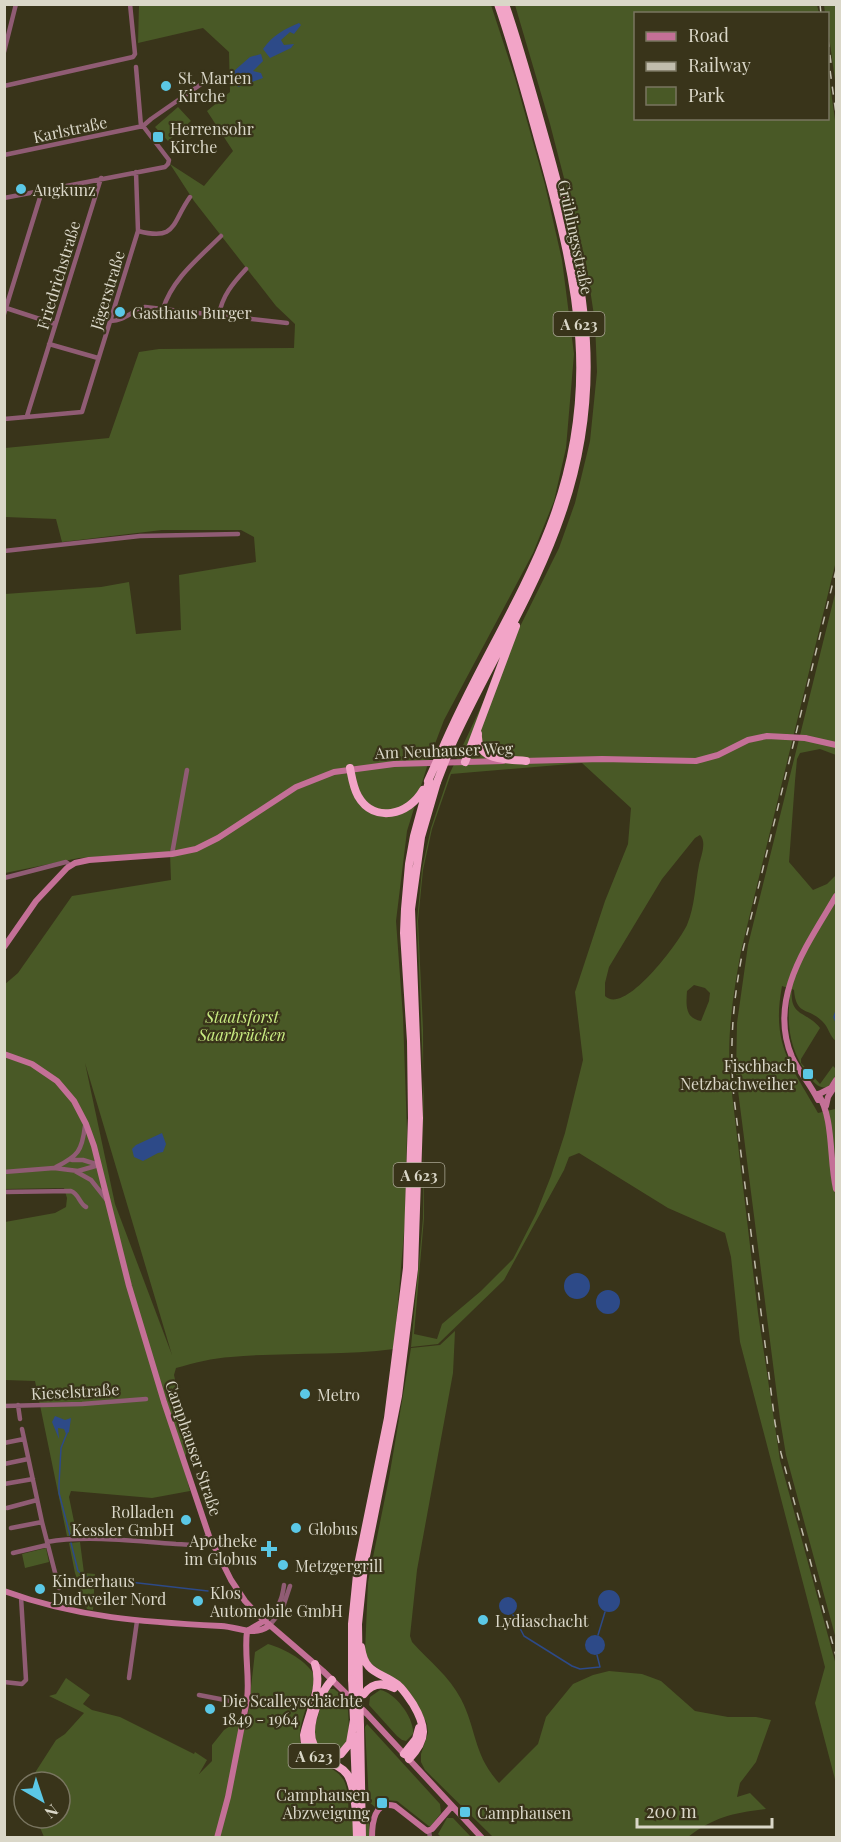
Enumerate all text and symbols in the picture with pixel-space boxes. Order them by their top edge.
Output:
legend [634,12,829,120]
text: Road [688,23,729,47]
text: Railway [688,53,751,77]
place label: St. Marien Kirche [178,67,252,106]
marker: St. Marien Kirche [159,79,173,93]
text: Park [688,83,725,107]
street label: Karlstraße [31,111,109,147]
place label: Herrensohr Kirche [170,118,254,157]
marker: Herrensohr Kirche [151,130,165,144]
street label: Grühlingsstraße [554,178,598,296]
place label: Augkunz [32,179,96,200]
marker: Augkunz [14,182,28,196]
street label: Friedrichstraße [31,218,85,332]
street label: Jägerstraße [85,248,129,333]
place label: Gasthaus Burger [132,302,252,323]
marker: Gasthaus Burger [113,305,127,319]
road number: A 623 [554,312,604,336]
street label: Am Neuhauser Weg [373,737,514,763]
park label: Staatsforst Saarbrücken [197,1006,286,1045]
place label: Fischbach Netzbachweiher [680,1055,797,1094]
marker: Fischbach Netzbachweiher [801,1067,815,1081]
road number: A 623 [394,1163,444,1187]
street label: Camphauser Straße [161,1377,227,1519]
street label: Kieselstraße [30,1378,120,1404]
place label: Metro [317,1384,360,1405]
marker: Metro [298,1387,312,1401]
place label: Rolladen Kessler GmbH [72,1501,174,1540]
marker: Rolladen Kessler GmbH [179,1513,193,1527]
place label: Globus [308,1518,358,1539]
marker: Globus [289,1521,303,1535]
place label: Apotheke im Globus [184,1530,257,1569]
marker: Apotheke im Globus [262,1542,276,1556]
place label: Metzgergrill [295,1555,383,1576]
marker: Metzgergrill [276,1558,290,1572]
place label: Kinderhaus Dudweiler Nord [52,1570,166,1609]
marker: Kinderhaus Dudweiler Nord [33,1582,47,1596]
place label: Klos Automobile GmbH [209,1582,343,1621]
marker: Klos Automobile GmbH [191,1594,205,1608]
place label: Lydiaschacht [495,1610,589,1631]
marker: Lydiaschacht [476,1613,490,1627]
place label: Die Scalleyschächte 1849 - 1964 [222,1690,363,1729]
marker: Die Scalleyschächte 1849 - 1964 [203,1702,217,1716]
road number: A 623 [288,1744,340,1768]
north arrow [12,1770,72,1830]
place label: Camphausen Abzweigung [276,1784,371,1823]
scale bar [637,1791,772,1829]
marker: Camphausen Abzweigung [375,1796,389,1810]
text: 200 m [646,1799,697,1823]
text: N [40,1800,63,1824]
place label: Camphausen [477,1802,571,1823]
marker: Camphausen [458,1805,472,1819]

